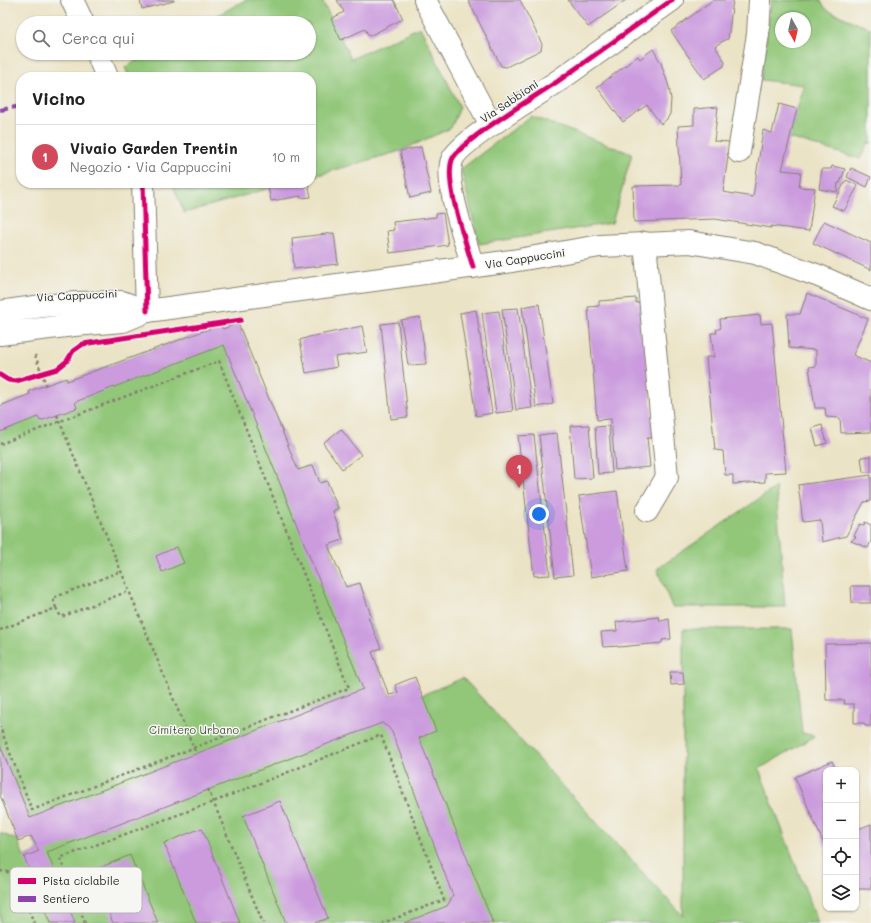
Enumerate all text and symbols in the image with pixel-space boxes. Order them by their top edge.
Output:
north arrow [775,12,811,48]
search box [16,16,316,60]
icon: search [30,27,52,49]
text: Cerca qui [62,28,135,48]
street label: Via Sabbioni [477,76,541,126]
text: Vicino [32,87,85,109]
text: Vivaio Garden Trentin [70,138,238,158]
text: 1 [42,148,48,165]
text: 10 m [272,148,300,165]
text: Negozio · Via Cappuccini [70,158,231,175]
street label: Via Cappuccini [484,244,566,272]
street label: Via Cappuccini [36,285,118,305]
pin: 1 [506,455,532,488]
your location [529,504,549,524]
park label: Cimitero Urbano [149,722,239,737]
map controls [823,767,859,911]
button: + [823,767,859,803]
button: − [823,803,859,839]
button: locate [823,839,859,875]
legend [10,867,142,913]
text: Pista ciclabile [43,873,120,888]
button: layers [823,875,859,911]
text: Sentiero [43,891,90,906]

